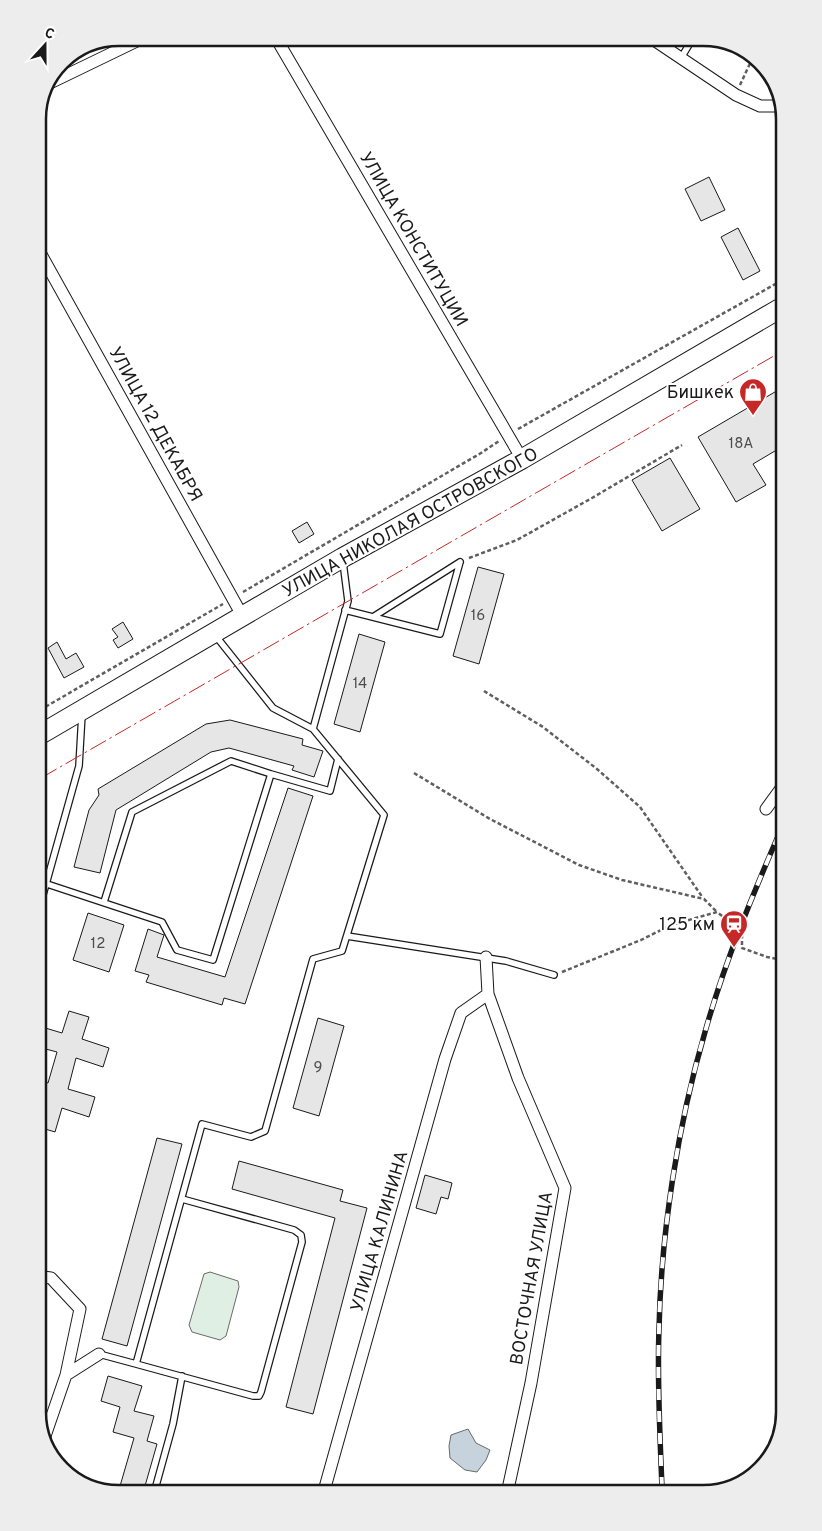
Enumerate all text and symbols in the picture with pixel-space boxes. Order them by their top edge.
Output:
north arrow [20,20,70,70]
text: С [42,25,56,44]
street label: УЛИЦА КОНСТИТУЦИИ [353,148,472,331]
street label: УЛИЦА 12 ДЕКАБРЯ [103,343,207,506]
shop icon: Бишкек [738,377,768,416]
place label: Бишкек [667,382,734,405]
house number: 18А [729,435,753,454]
street label: УЛИЦА НИКОЛАЯ ОСТРОВСКОГО [279,443,543,603]
house number: 16 [471,607,485,626]
house number: 14 [353,675,367,694]
station icon: 125 км [719,909,749,948]
place label: 125 км [659,914,715,937]
house number: 12 [91,935,105,954]
house number: 9 [314,1059,322,1078]
street label: УЛИЦА КАЛИНИНА [346,1148,414,1315]
street label: ВОСТОЧНАЯ УЛИЦА [506,1190,559,1367]

